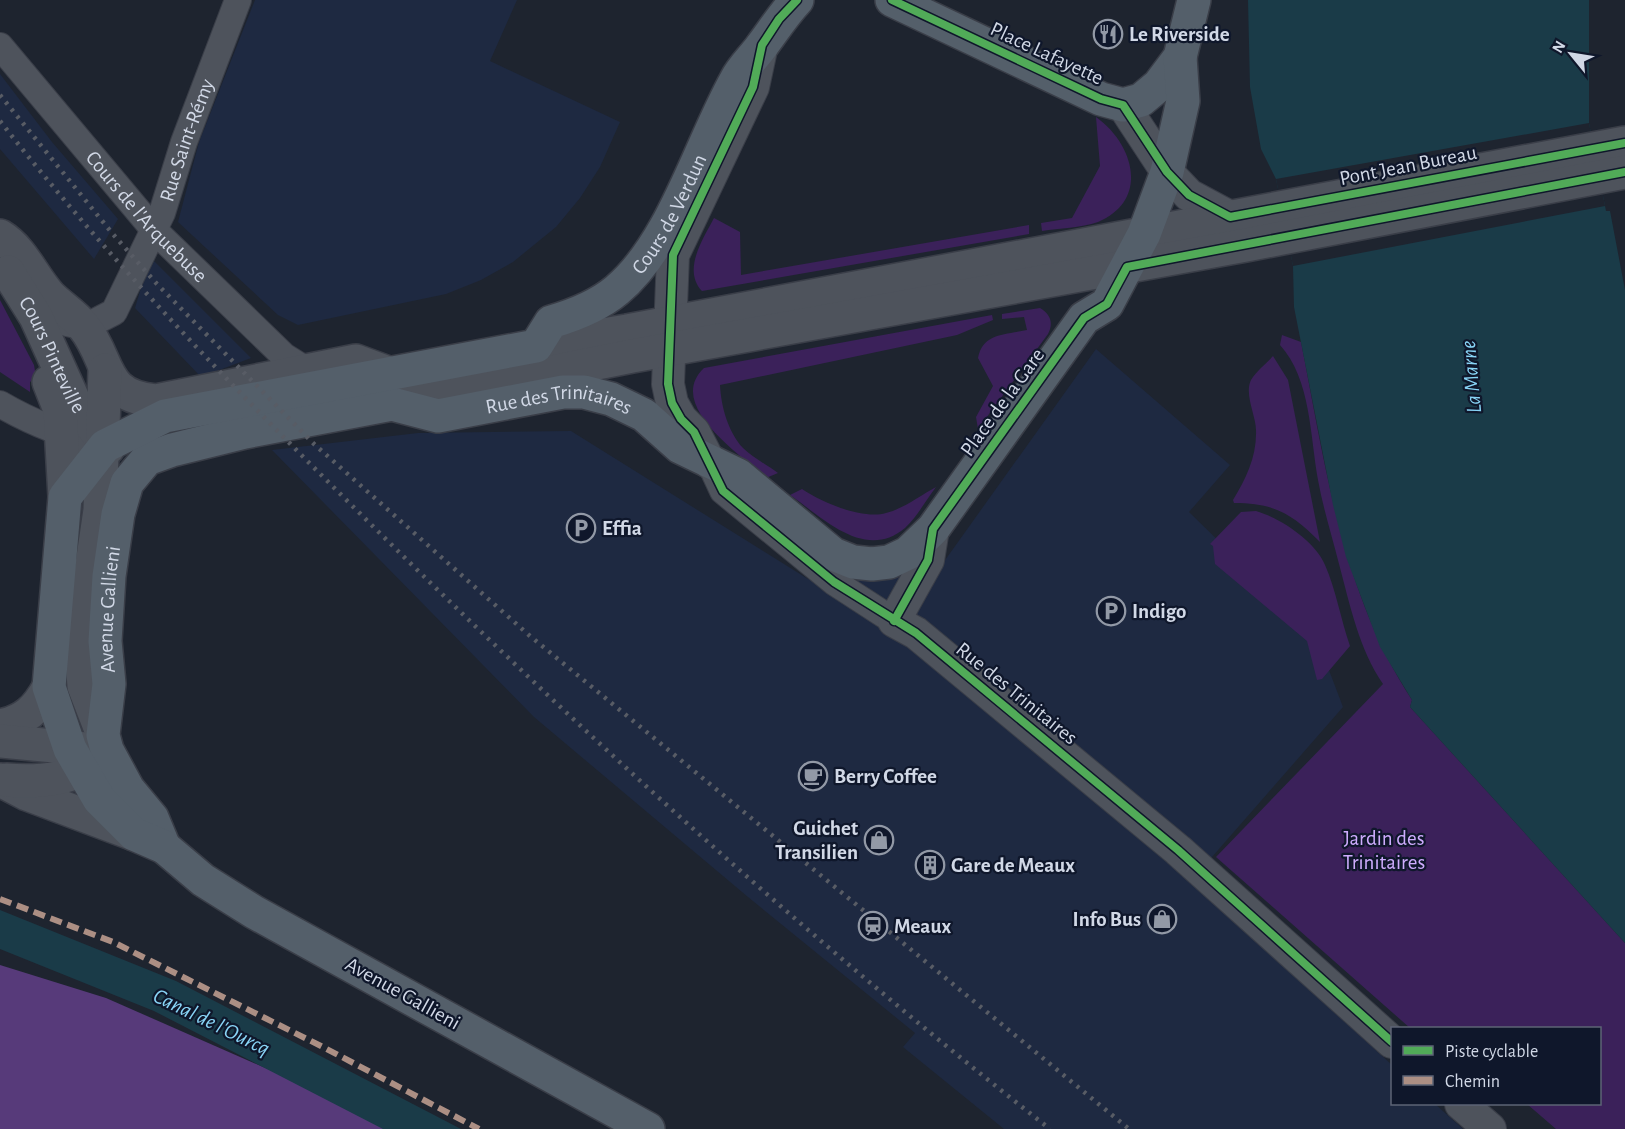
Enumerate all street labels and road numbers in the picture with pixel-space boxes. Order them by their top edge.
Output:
street label: Place Lafayette [987,18,1106,89]
street label: Rue Saint-Rémy [156,76,218,204]
street label: Pont Jean Bureau [1338,142,1479,189]
street label: Cours de l'Arquebuse [82,147,211,287]
street label: Cours de Verdun [628,151,710,278]
street label: Cours Pinteville [15,293,89,417]
street label: Place de la Gare [956,344,1048,460]
street label: Rue des Trinitaires [484,382,635,418]
street label: Avenue Gallieni [95,544,124,674]
street label: Rue des Trinitaires [952,638,1081,749]
street label: Avenue Gallieni [342,953,464,1034]

